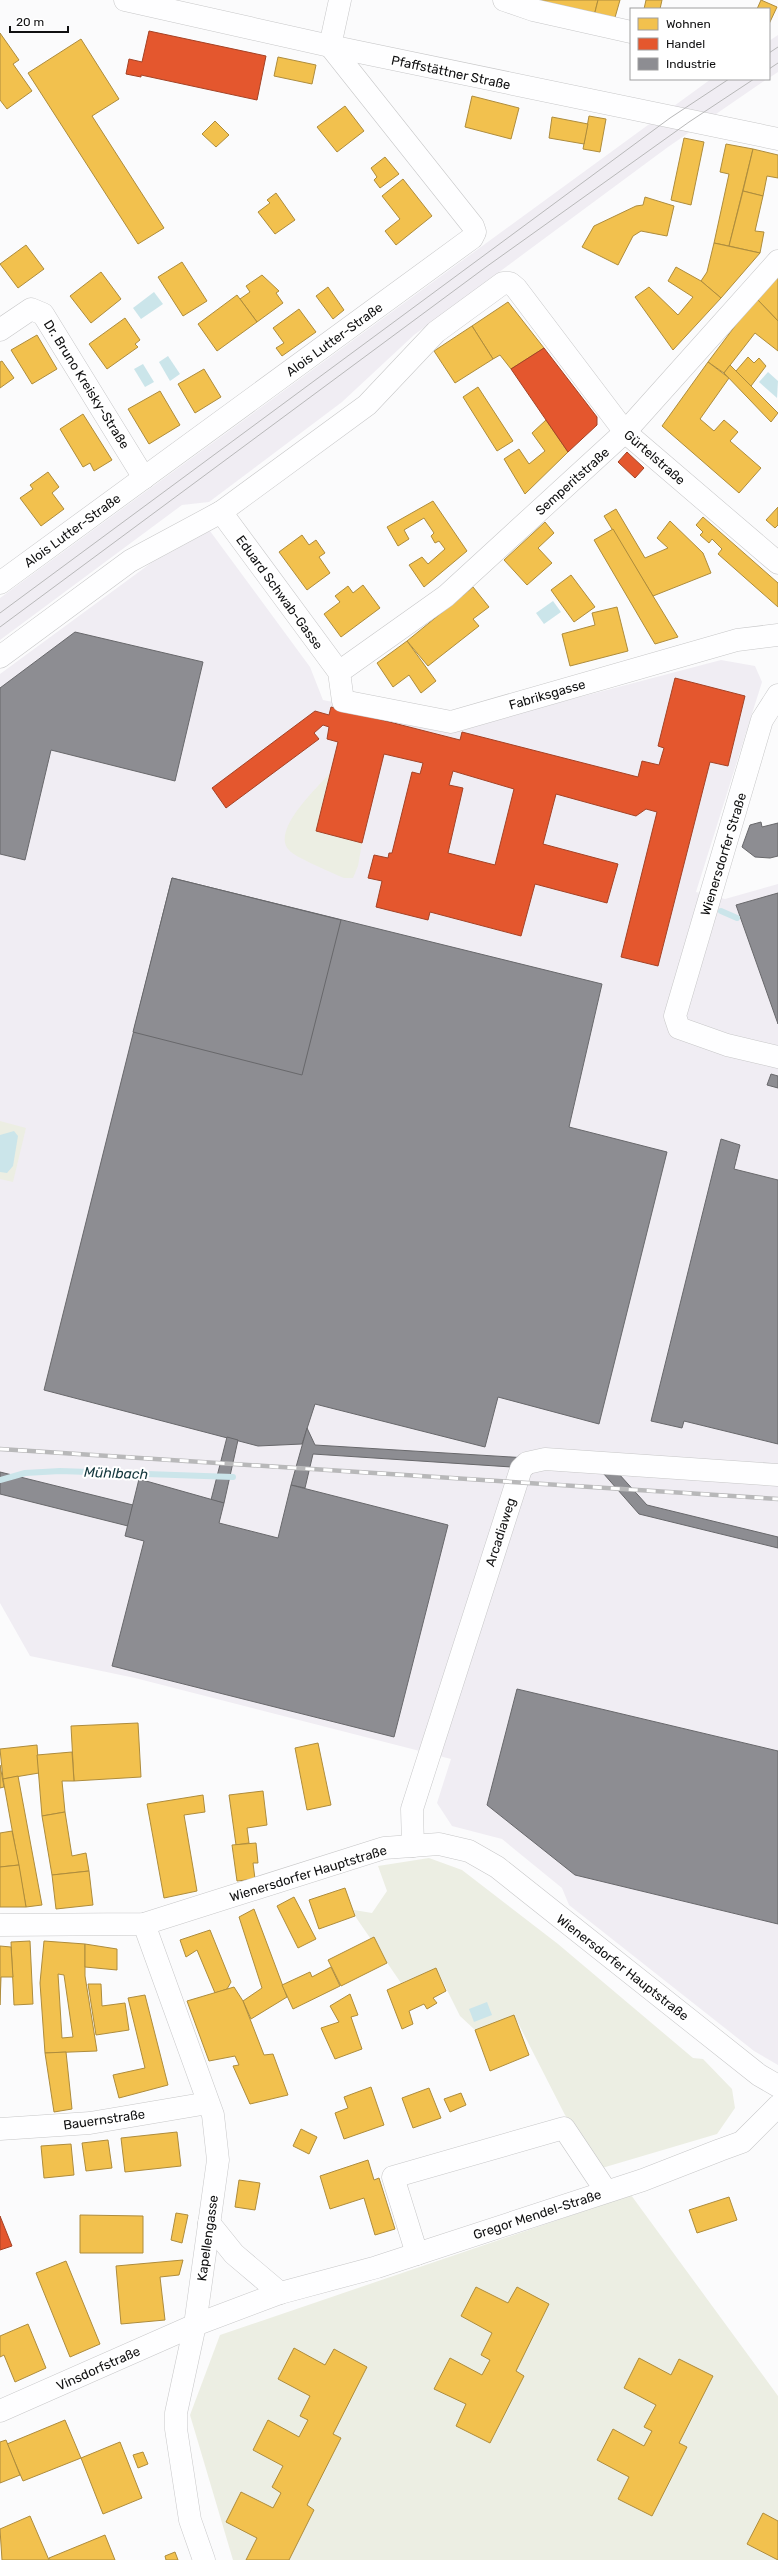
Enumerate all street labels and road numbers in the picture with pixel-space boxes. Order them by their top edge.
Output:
street label: Pfaffstättner Straße [390,53,512,92]
street label: Alois Lutter-Straße [283,299,385,379]
street label: Dr. Bruno Kreisky-Straße [41,317,132,451]
street label: Gürtelstraße [621,427,688,488]
street label: Semperitstraße [532,444,612,518]
street label: Alois Lutter-Straße [21,490,123,570]
street label: Eduard Schwab-Gasse [233,532,326,652]
street label: Fabriksgasse [507,676,587,714]
street label: Wienersdorfer Straße [698,791,749,917]
street label: Arcadiaweg [482,1496,520,1569]
street label: Wienersdorfer Hauptstraße [228,1842,388,1905]
street label: Wienersdorfer Hauptstraße [554,1911,692,2024]
street label: Bauernstraße [62,2106,146,2133]
street label: Gregor Mendel-Straße [471,2187,603,2243]
street label: Kapellengasse [194,2194,222,2282]
street label: Vinsdorfstraße [54,2343,142,2394]

